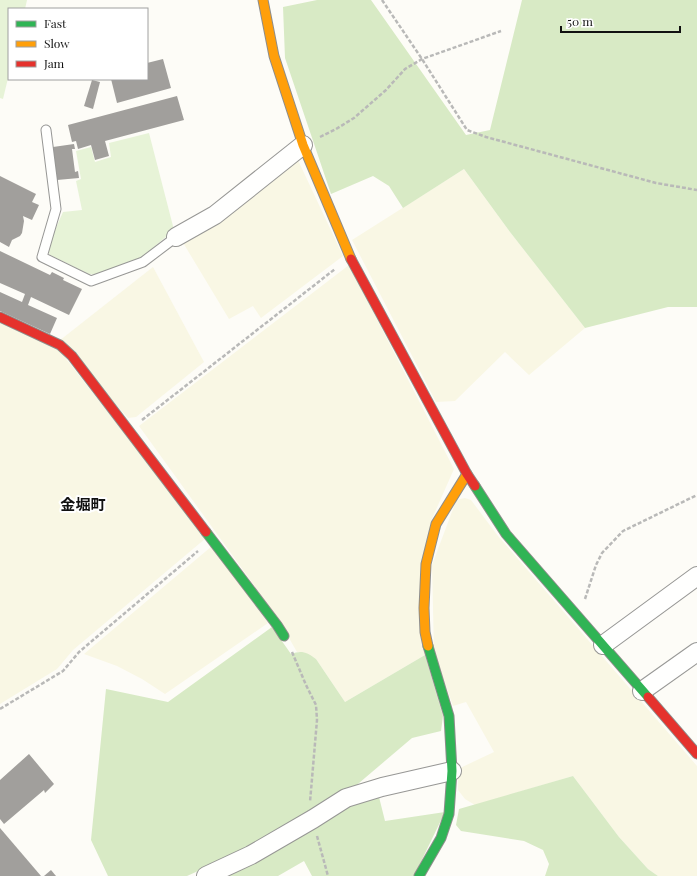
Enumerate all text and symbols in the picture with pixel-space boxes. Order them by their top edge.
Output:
legend [8,8,148,80]
scale bar [561,8,680,34]
text: 50 m [567,13,593,29]
text: Fast [44,15,67,31]
text: Slow [44,35,70,51]
text: Jam [43,55,65,71]
district label: 金堀町 [60,494,106,514]

